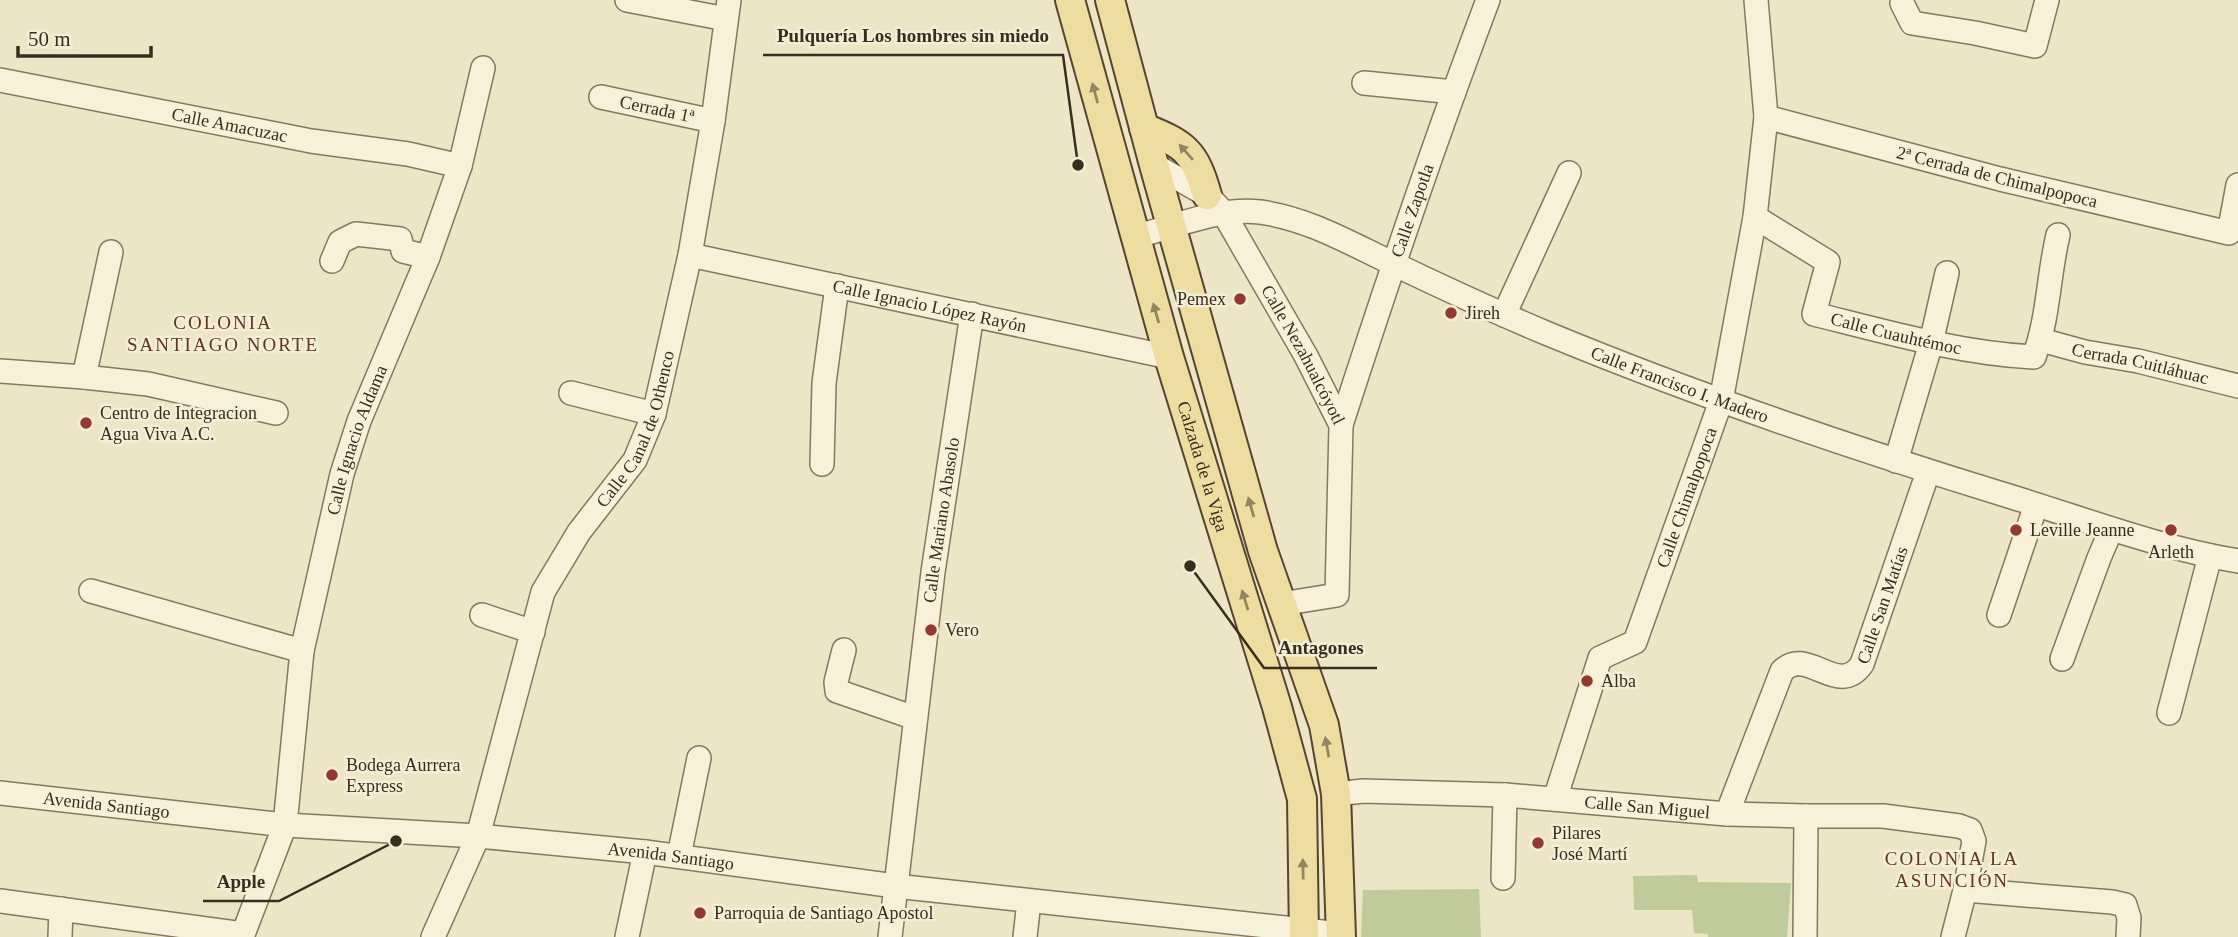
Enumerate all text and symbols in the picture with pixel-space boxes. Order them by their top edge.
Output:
scale bar [18,14,150,58]
callout: Pulquería Los hombres sin miedo [763,15,1063,55]
text: Pulquería Los hombres sin miedo [777,25,1049,46]
text: 50 m [28,27,71,51]
one-way arrow [1090,83,1100,104]
street label: Cerrada 1ª [618,91,696,127]
street label: Calle Amacuzac [170,104,289,146]
street label: 2ª Cerrada de Chimalpopoca [1894,142,2100,212]
one-way arrow [1178,143,1194,161]
street label: Calle Zapotla [1387,161,1438,260]
street label: Calle Ignacio López Rayón [831,276,1028,336]
street label: Calle Nezahualcóyotl [1257,281,1349,428]
place label: Pemex [1177,289,1226,309]
marker: Pemex [1232,291,1248,307]
one-way arrow [1151,302,1161,323]
place label: Jireh [1465,303,1500,323]
marker: Jireh [1443,305,1459,321]
street label: Calle Cuauhtémoc [1829,309,1963,358]
district label: COLONIA SANTIAGO NORTE [127,312,319,355]
street label: Cerrada Cuitláhuac [2069,339,2211,388]
street label: Calle Francisco I. Madero [1588,342,1771,427]
street label: Calle Canal de Othenco [592,349,678,511]
street label: Calle Ignacio Aldama [323,362,391,517]
street label: Calzada de la Viga [1173,399,1232,534]
place label: Centro de Integracion Agua Viva A.C. [100,403,257,444]
marker: Centro de Integracion Agua Viva A.C. [78,415,94,431]
street label: Calle Chimalpopoca [1652,425,1721,570]
street label: Calle Mariano Abasolo [919,436,963,604]
one-way arrow [1245,496,1256,518]
place label: Leville Jeanne [2030,520,2134,540]
marker: Leville Jeanne [2008,522,2024,538]
marker: Arleth [2163,522,2179,538]
place label: Arleth [2148,542,2194,562]
street label: Calle San Matías [1853,544,1912,667]
one-way arrow [1239,590,1249,611]
place label: Vero [945,620,979,640]
marker: Vero [923,622,939,638]
callout: Antagones [1264,628,1377,668]
text: Antagones [1278,637,1364,658]
place label: Alba [1601,671,1636,691]
marker: Alba [1579,673,1595,689]
one-way arrow [1322,736,1333,758]
place label: Bodega Aurrera Express [346,755,460,796]
marker: Bodega Aurrera Express [324,767,340,783]
street label: Avenida Santiago [42,788,171,822]
street label: Calle San Miguel [1584,792,1711,823]
place label: Pilares José Martí [1552,823,1628,864]
marker: Pilares José Martí [1530,835,1546,851]
street label: Avenida Santiago [607,838,735,874]
district label: COLONIA LA ASUNCIÓN [1885,848,2019,891]
one-way arrow [1298,858,1309,880]
callout: Apple [203,861,279,901]
text: Apple [217,871,265,892]
place label: Parroquia de Santiago Apostol [714,903,933,923]
marker: Parroquia de Santiago Apostol [692,905,708,921]

